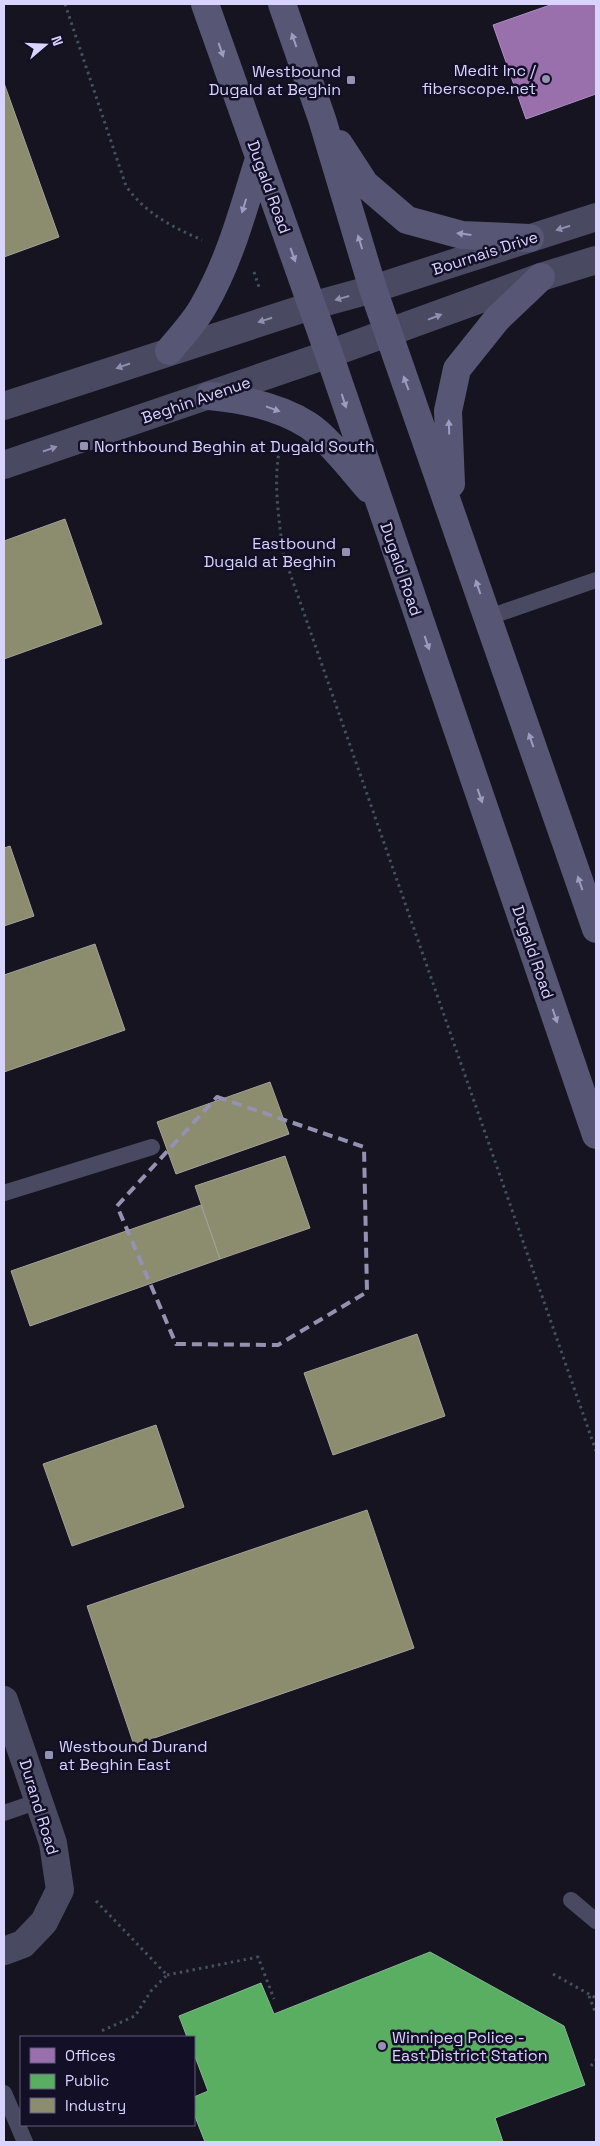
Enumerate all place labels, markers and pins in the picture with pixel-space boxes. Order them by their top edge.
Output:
place label: Medit Inc / fiberscope.net [422,60,536,99]
place label: Westbound Dugald at Beghin [209,61,341,100]
marker: Medit Inc / fiberscope.net [540,73,552,85]
marker: Westbound Dugald at Beghin [345,74,357,86]
place label: Northbound Beghin at Dugald South [94,436,375,457]
marker: Northbound Beghin at Dugald South [78,440,90,452]
place label: Eastbound Dugald at Beghin [204,533,336,572]
marker: Eastbound Dugald at Beghin [340,546,352,558]
place label: Westbound Durand at Beghin East [59,1736,208,1775]
marker: Westbound Durand at Beghin East [43,1749,55,1761]
place label: Winnipeg Police - East District Station [392,2027,547,2066]
marker: Winnipeg Police - East District Station [376,2040,388,2052]

